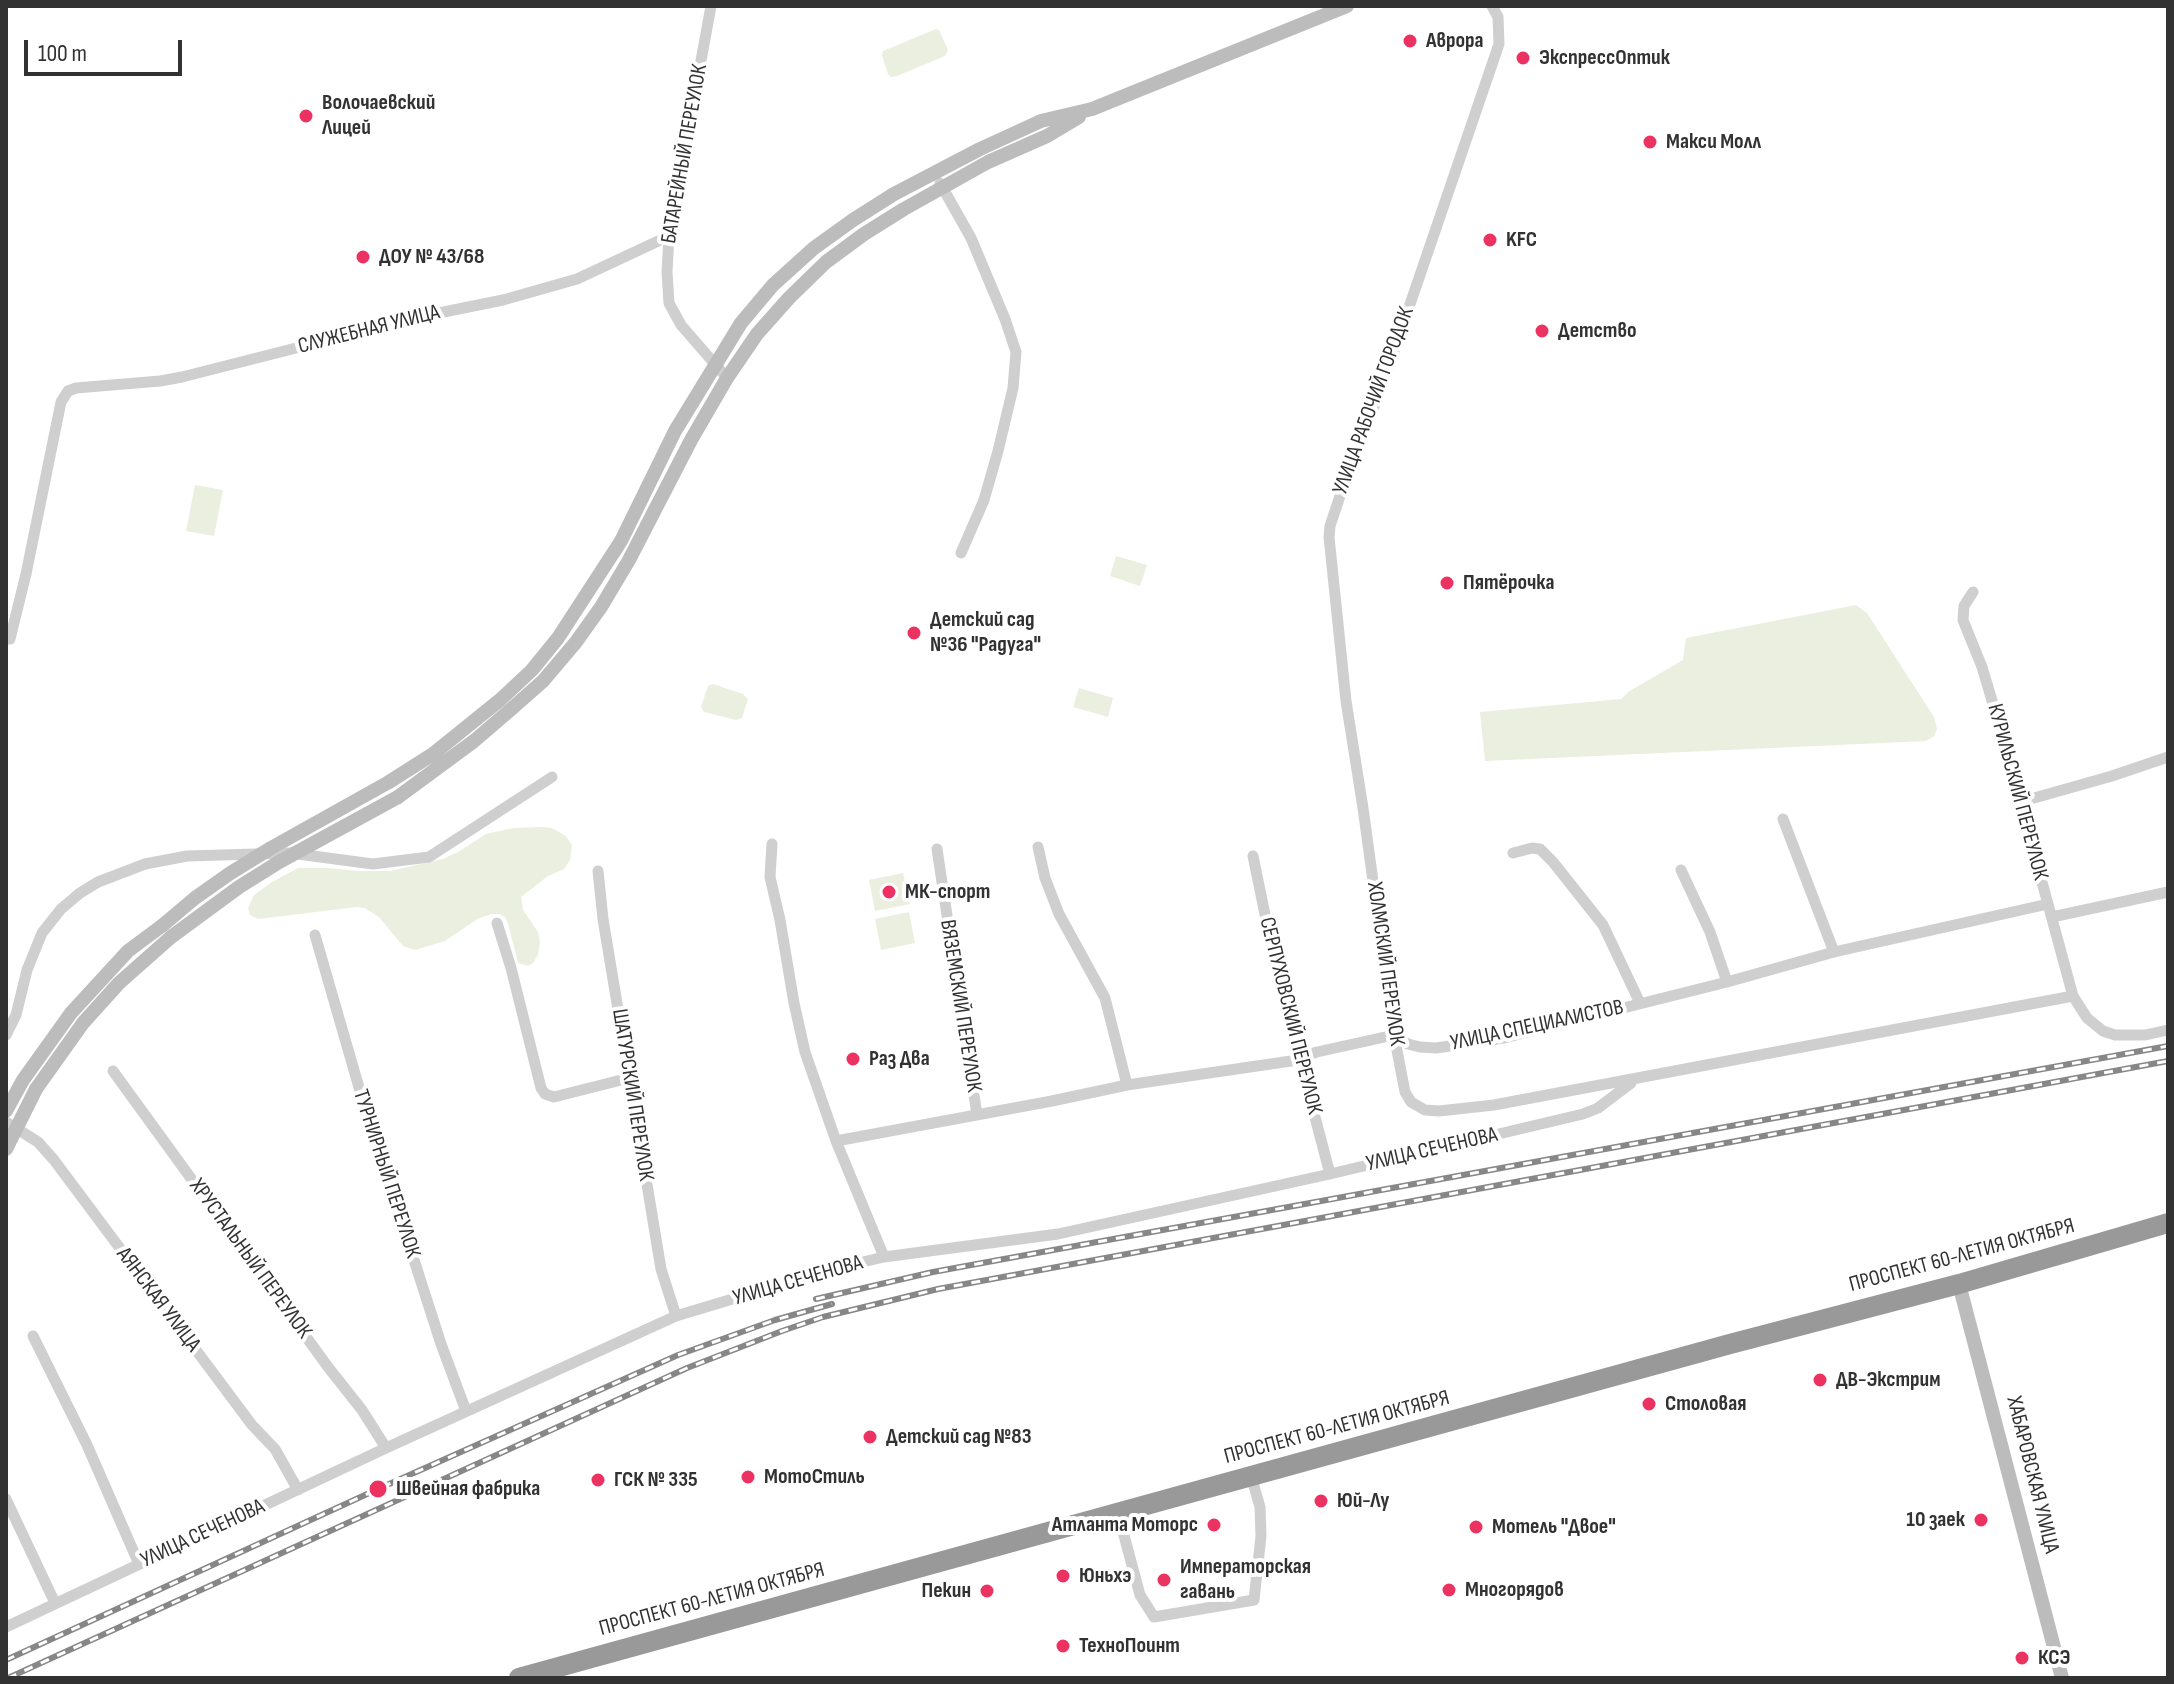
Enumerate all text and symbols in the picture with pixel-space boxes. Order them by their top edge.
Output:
scale bar [28,24,186,74]
place label: Аврора [1426,28,1484,54]
marker: Аврора [1401,32,1419,50]
text: 100 m [38,39,87,68]
place label: ЭкспрессОптик [1539,45,1670,71]
marker: ЭкспрессОптик [1514,49,1532,67]
street label: БАТАРЕЙНЫЙ ПЕРЕУЛОК [656,62,714,246]
place label: Волочаевский Лицей [322,90,435,142]
marker: Волочаевский Лицей [297,107,315,125]
place label: Макси Молл [1666,129,1761,155]
marker: Макси Молл [1641,133,1659,151]
place label: KFC [1506,227,1537,253]
marker: KFC [1481,231,1499,249]
place label: ДОУ № 43/68 [379,244,484,270]
marker: ДОУ № 43/68 [354,248,372,266]
street label: СЛУЖЕБНАЯ УЛИЦА [295,300,443,360]
street label: УЛИЦА РАБОЧИЙ ГОРОДОК [1328,304,1420,498]
place label: Детство [1558,318,1637,344]
marker: Детство [1533,322,1551,340]
place label: Пятёрочка [1463,570,1554,596]
marker: Пятёрочка [1438,574,1456,592]
place label: Детский сад №36 "Радуга" [930,607,1041,658]
marker: Детский сад №36 "Радуга" [905,624,923,642]
street label: КУРИЛЬСКИЙ ПЕРЕУЛОК [1981,701,2053,883]
place label: МК-спорт [905,879,990,905]
street label: ХОЛМСКИЙ ПЕРЕУЛОК [1360,880,1410,1048]
marker: МК-спорт [880,883,898,901]
street label: СЕРПУХОВСКИЙ ПЕРЕУЛОК [1253,915,1327,1117]
street label: ВЯЗЕМСКИЙ ПЕРЕУЛОК [933,918,987,1094]
street label: УЛИЦА СПЕЦИАЛИСТОВ [1448,995,1626,1057]
street label: ШАТУРСКИЙ ПЕРЕУЛОК [605,1007,659,1183]
place label: Раз Два [869,1046,930,1072]
marker: Раз Два [844,1050,862,1068]
street label: ТУРНИРНЫЙ ПЕРЕУЛОК [346,1086,426,1262]
street label: УЛИЦА СЕЧЕНОВА [1364,1122,1500,1178]
street label: ХРУСТАЛЬНЫЙ ПЕРЕУЛОК [183,1174,317,1344]
street label: ПРОСПЕКТ 60-ЛЕТИЯ ОКТЯБРЯ [1846,1213,2078,1299]
street label: АЯНСКАЯ УЛИЦА [110,1243,206,1357]
street label: УЛИЦА СЕЧЕНОВА [730,1250,866,1312]
place label: ДВ-Экстрим [1836,1367,1941,1393]
marker: ДВ-Экстрим [1811,1371,1829,1389]
street label: ПРОСПЕКТ 60-ЛЕТИЯ ОКТЯБРЯ [1221,1385,1453,1471]
place label: Столовая [1665,1391,1746,1417]
street label: ХАБАРОВСКАЯ УЛИЦА [2000,1394,2064,1556]
marker: Столовая [1640,1395,1658,1413]
place label: Детский сад №83 [886,1424,1031,1450]
marker: Детский сад №83 [861,1428,879,1446]
place label: МотоСтиль [764,1464,865,1490]
place label: ГСК № 335 [614,1467,698,1493]
marker: МотоСтиль [739,1468,757,1486]
marker: ГСК № 335 [589,1471,607,1489]
place label: Швейная фабрика [396,1476,540,1502]
marker: Швейная фабрика [367,1478,389,1500]
place label: Юй-Лу [1337,1488,1389,1514]
marker: Юй-Лу [1312,1492,1330,1510]
street label: УЛИЦА СЕЧЕНОВА [137,1494,269,1574]
place label: 10 заек [1906,1507,1965,1533]
marker: 10 заек [1972,1511,1990,1529]
place label: Атланта Моторс [1052,1512,1198,1538]
place label: Мотель "Двое" [1492,1514,1616,1540]
marker: Атланта Моторс [1205,1516,1223,1534]
marker: Мотель "Двое" [1467,1518,1485,1536]
place label: Императорская гавань [1180,1554,1311,1606]
street label: ПРОСПЕКТ 60-ЛЕТИЯ ОКТЯБРЯ [596,1557,828,1643]
place label: Юньхэ [1079,1563,1131,1589]
marker: Юньхэ [1054,1567,1072,1585]
marker: Императорская гавань [1155,1571,1173,1589]
place label: Многорядов [1465,1577,1564,1603]
place label: Пекин [921,1578,971,1604]
marker: Многорядов [1440,1581,1458,1599]
marker: Пекин [978,1582,996,1600]
place label: ТехноПоинт [1079,1633,1180,1659]
marker: ТехноПоинт [1054,1637,1072,1655]
place label: КСЭ [2038,1645,2070,1671]
marker: КСЭ [2013,1649,2031,1667]

